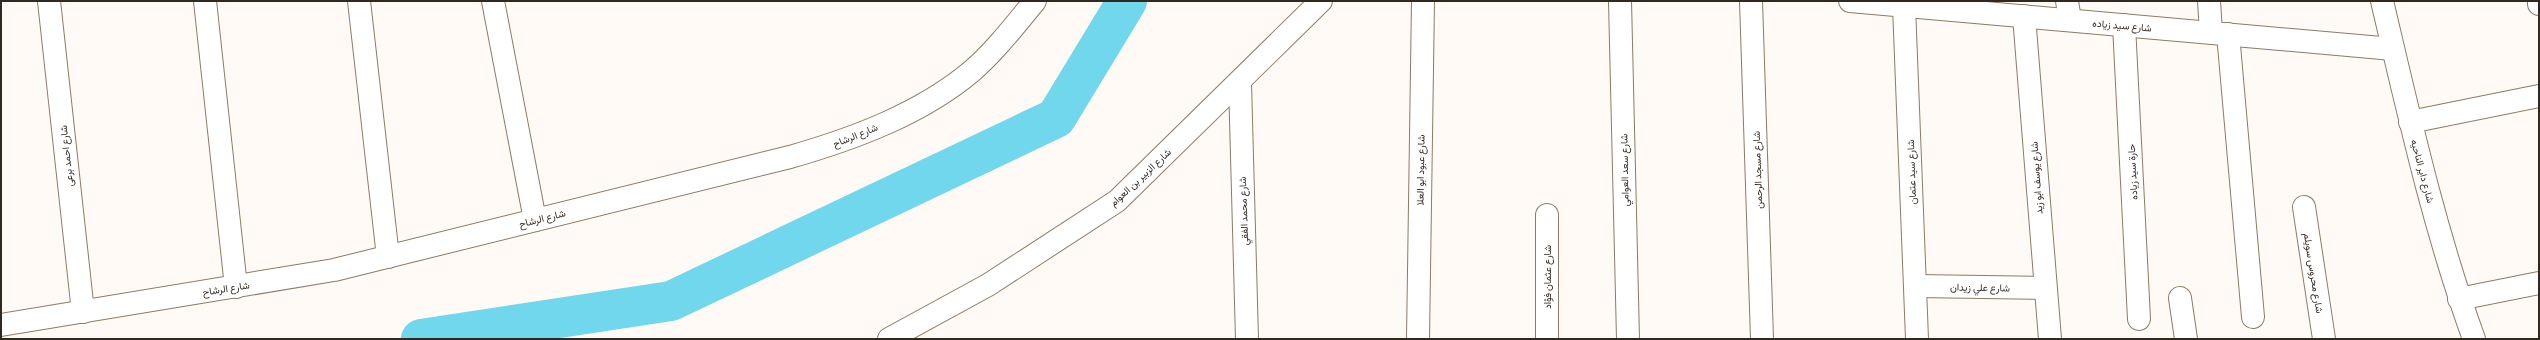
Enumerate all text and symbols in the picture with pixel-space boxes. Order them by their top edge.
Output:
street label: شارع سيد زياده [2092,15,2152,35]
street label: شارع الرشاح [830,120,880,150]
street label: شارع احمد برعى [56,124,76,188]
street label: شارع مسجد الرحمن [1749,131,1765,209]
street label: شارع سعد العوامي [1616,133,1634,206]
street label: شارع عبود ابو العلا [1412,134,1428,205]
street label: شارع داير الناحيه [2408,138,2438,204]
street label: شارع سيد عتمان [1903,139,1919,205]
street label: شارع يوسف ابو زيد [2026,141,2046,215]
street label: حارة سيد زياده [2124,143,2140,200]
street label: شارع الزبير بن العوام [1106,145,1174,209]
street label: شارع محمد الفقي [1235,176,1253,246]
street label: شارع الرشاح [517,205,567,231]
street label: شارع محروس سويلم [2301,232,2327,314]
street label: شارع عثمان فؤاد [1540,245,1554,309]
street label: شارع الرشاح [201,277,251,299]
street label: شارع علي زيدان [1950,279,2010,297]

